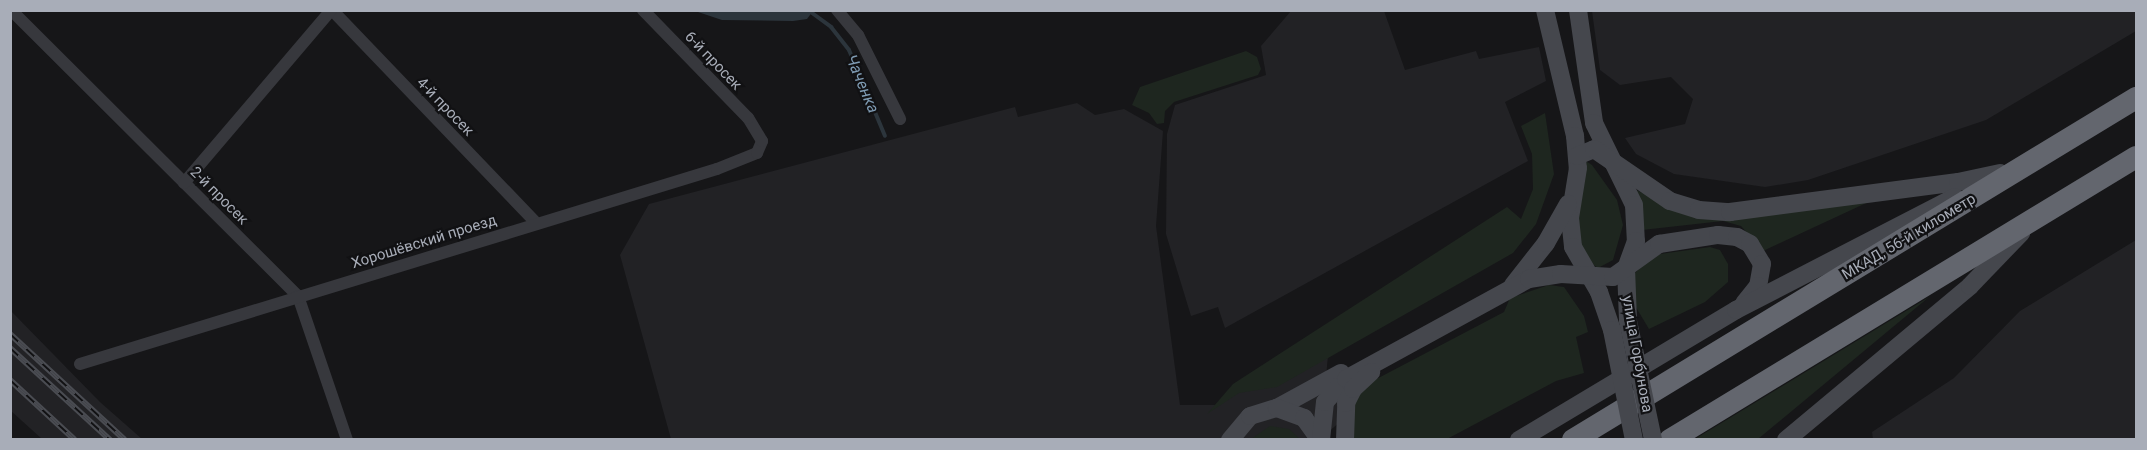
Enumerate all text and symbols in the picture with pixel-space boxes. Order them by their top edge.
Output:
street label: 6-й просек [681,28,745,94]
water label: Чаченка [841,52,883,116]
street label: 4-й просек [413,74,477,140]
street label: 2-й просек [186,163,252,229]
street label: МКАД, 56-й километр [1839,190,1979,284]
street label: Хорошёвский проезд [349,211,499,273]
street label: улица Горбунова [1618,294,1656,414]

